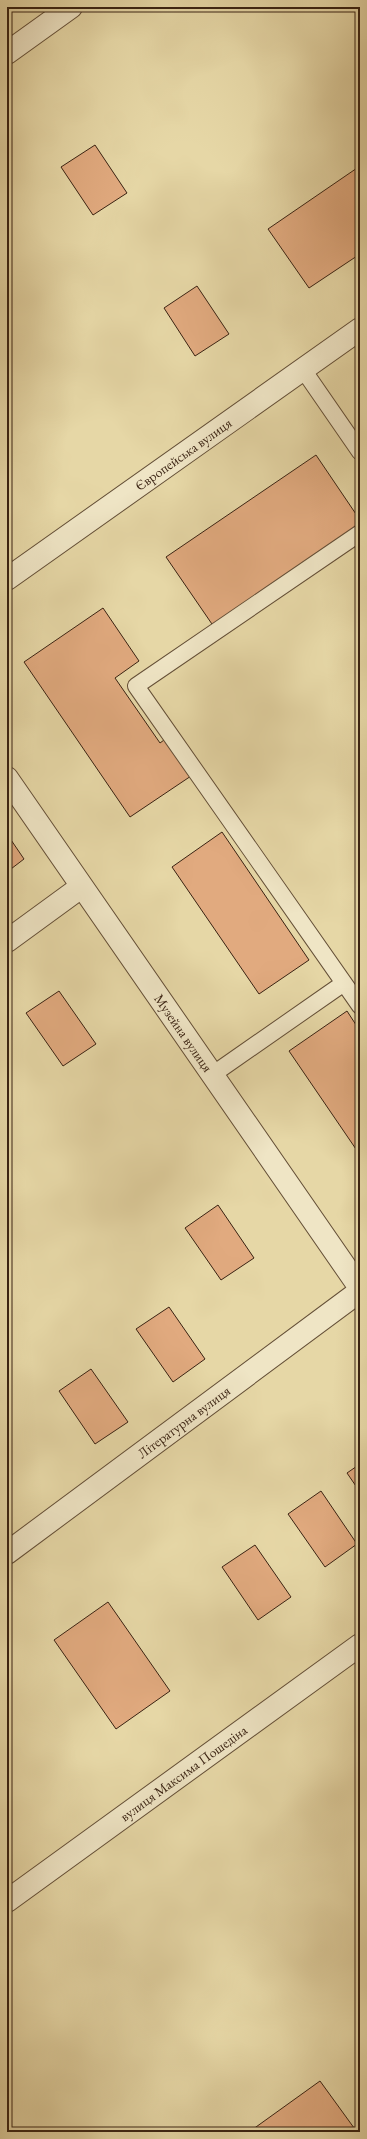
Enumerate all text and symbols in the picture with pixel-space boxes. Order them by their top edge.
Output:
street label: Європейська вулиця [131,414,235,495]
street label: Музейна вулиця [150,990,217,1075]
street label: Літературна вулиця [134,1382,234,1462]
street label: вулиця Максима Пошедіна [116,1721,251,1825]

